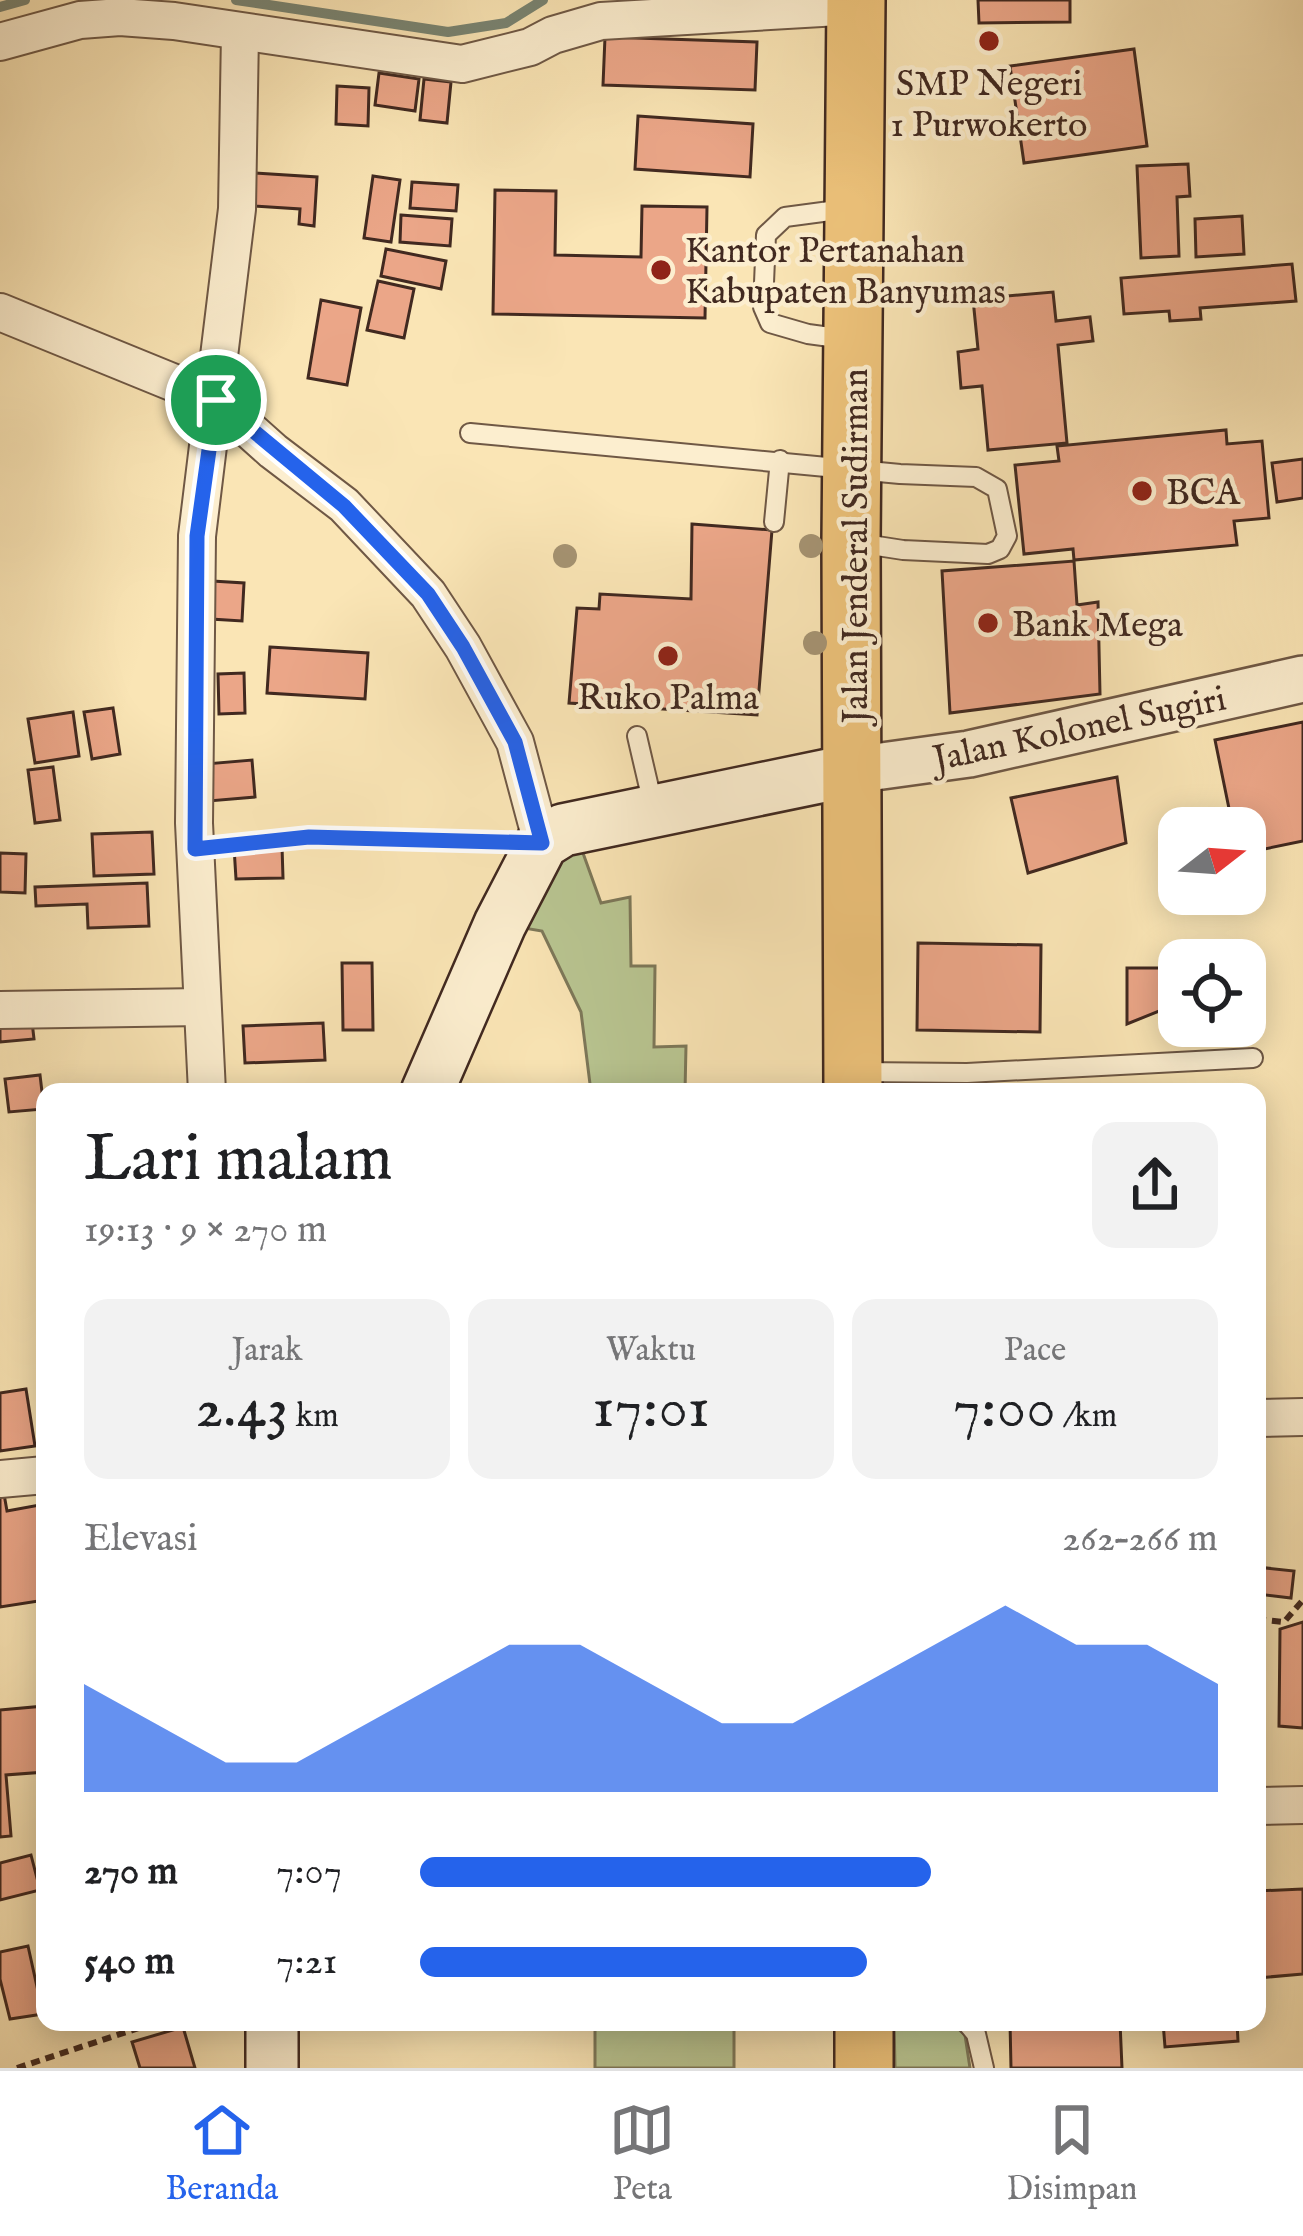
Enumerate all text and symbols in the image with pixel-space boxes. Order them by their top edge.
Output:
marker: SMP Negeri 1 Purwokerto [976,28,1002,54]
place label: SMP Negeri 1 Purwokerto [890,62,1088,149]
place label: Kantor Pertanahan Kabupaten Banyumas [685,229,1006,316]
marker: Kantor Pertanahan Kabupaten Banyumas [648,257,674,283]
pin [165,349,267,451]
icon: arrive [183,367,249,433]
street label: Jalan Jenderal Sudirman [834,368,880,728]
place label: BCA [1166,471,1241,517]
marker: BCA [1129,478,1155,504]
place label: Bank Mega [1012,603,1183,649]
marker: Bank Mega [975,610,1001,636]
marker: Ruko Palma [655,643,681,669]
place label: Ruko Palma [577,676,759,722]
street label: Jalan Kolonel Sugiri [925,676,1230,784]
north arrow [1158,807,1266,915]
map controls [1158,807,1266,1047]
button: locate [1158,939,1266,1047]
text: Lari malam [84,1119,393,1203]
button: share [1092,1122,1218,1248]
text: 19:13 · 9 × 270 m [84,1206,327,1255]
text: Jarak [232,1330,302,1372]
text: Waktu [606,1330,696,1372]
text: Pace [1004,1330,1066,1372]
text: 2.43 [195,1372,288,1448]
text: 17:01 [592,1372,710,1448]
text: 7:00 [953,1372,1056,1448]
text: km [288,1396,339,1438]
text: /km [1056,1396,1117,1438]
text: Elevasi [84,1515,198,1564]
text: 262–266 m [1062,1515,1218,1564]
text: 270 m [84,1848,178,1897]
text: 7:07 [276,1848,342,1897]
text: 540 m [84,1938,175,1987]
text: 7:21 [276,1938,337,1987]
tab: Beranda [166,2097,278,2211]
tab: Peta [609,2097,675,2211]
tab: Disimpan [1006,2097,1137,2211]

